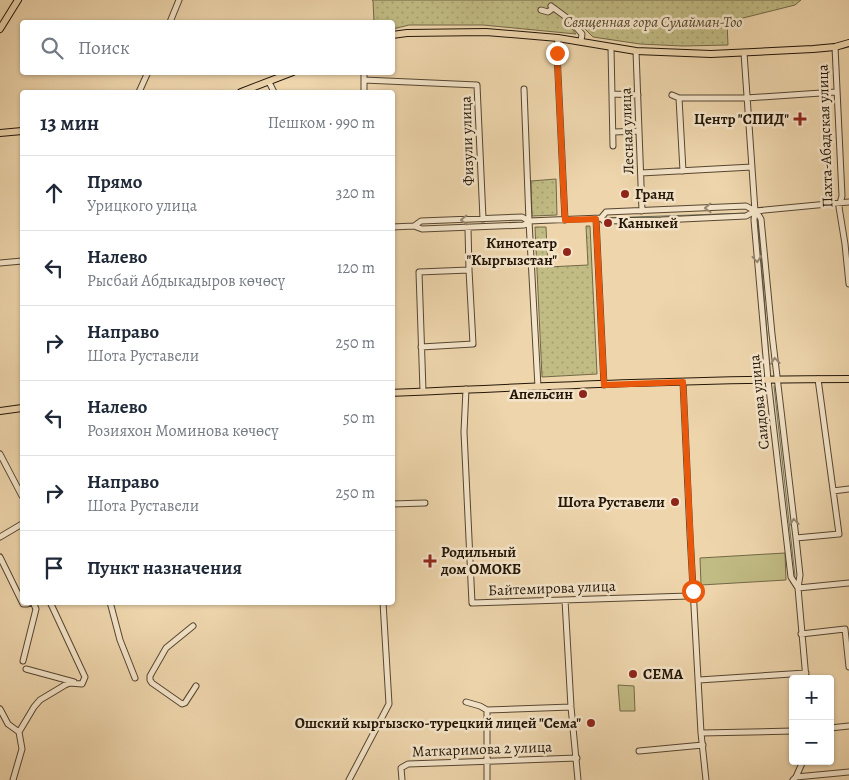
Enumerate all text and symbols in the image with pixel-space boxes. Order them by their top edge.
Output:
park label: Священная гора Сулайман-Тоо [563,12,743,32]
search box [20,20,395,75]
icon: search [38,34,66,62]
text: Поиск [78,35,130,61]
route end [546,42,569,65]
street label: Пахта-Абадская улица [813,64,837,208]
street label: Лесная улица [615,87,639,175]
street label: Физули улица [455,96,479,186]
text: 13 мин [40,109,99,137]
place label: Центр "СПИД" [694,109,789,129]
text: Пешком · 990 m [268,112,375,134]
marker: Центр "СПИД" [793,112,807,126]
text: Прямо [87,169,142,195]
icon: ahead [40,179,68,207]
text: 320 m [336,182,375,204]
place label: Гранд [635,184,674,204]
marker: Гранд [619,188,631,200]
text: Урицкого улица [87,195,197,217]
one-way arrow [703,203,711,213]
place label: Каныкей [618,213,678,233]
one-way arrow [460,215,468,225]
marker: Каныкей [602,217,614,229]
place label: Кинотеатр "Кыргызстан" [467,233,557,270]
text: Налево [87,244,147,270]
marker: Кинотеатр "Кыргызстан" [561,246,573,258]
icon: left [40,254,68,282]
one-way arrow [752,255,763,263]
text: 120 m [337,257,375,279]
text: Рысбай Абдыкадыров көчөсү [87,270,285,292]
text: Направо [87,319,159,345]
icon: right [40,329,68,357]
text: 250 m [336,332,375,354]
text: Шота Руставели [87,345,199,367]
street label: Саидова улица [744,353,774,450]
one-way arrow [770,356,781,364]
place label: Апельсин [509,384,573,404]
marker: Апельсин [577,388,589,400]
text: Налево [87,394,147,420]
icon: left [40,404,68,432]
text: 50 m [343,407,375,429]
text: Розияхон Моминова көчөсү [87,420,278,442]
text: Направо [87,469,159,495]
icon: right [40,479,68,507]
text: 250 m [336,482,375,504]
place label: Шота Руставели [558,492,665,512]
text: Шота Руставели [87,495,199,517]
marker: Шота Руставели [669,496,681,508]
one-way arrow [790,518,800,526]
place label: Родильный дом ОМОКБ [440,542,521,579]
icon: arrive [40,554,68,582]
marker: Родильный дом ОМОКБ [423,554,437,568]
text: Пункт назначения [87,555,242,581]
street label: Байтемирова улица [488,576,616,600]
route start [682,580,705,603]
place label: СЕМА [643,664,684,684]
marker: СЕМА [627,668,639,680]
map controls [789,675,834,765]
button: + [789,675,834,720]
place label: Ошский кыргызско-турецкий лицей "Сема" [295,713,581,733]
marker: Ошский кыргызско-турецкий лицей "Сема" [585,717,597,729]
button: − [789,720,834,765]
street label: Маткаримова 2 улица [412,737,553,761]

